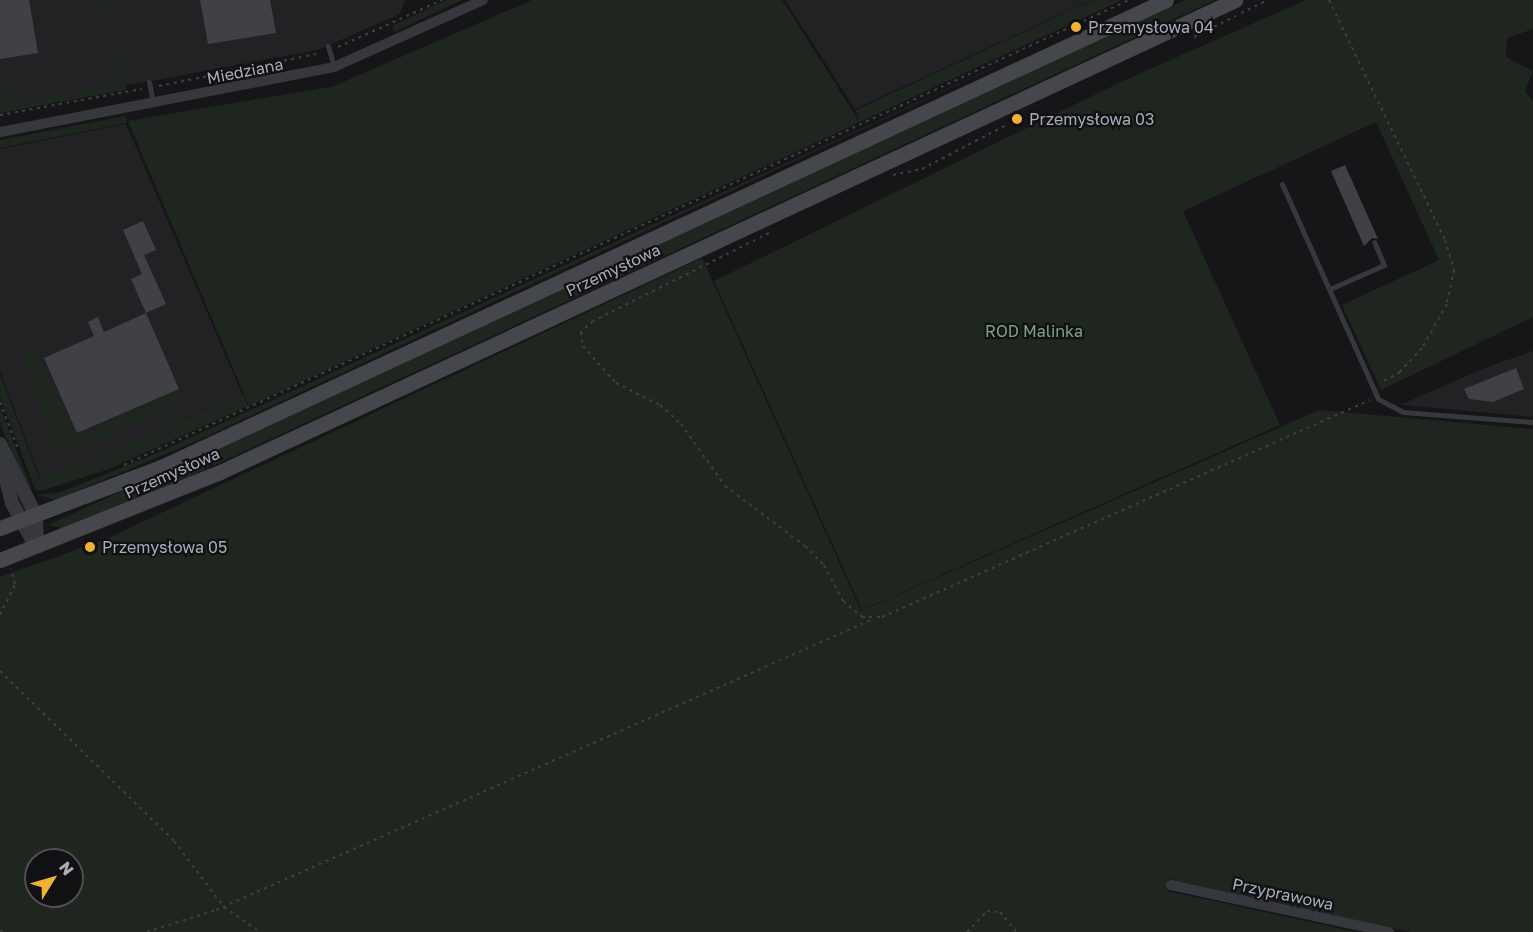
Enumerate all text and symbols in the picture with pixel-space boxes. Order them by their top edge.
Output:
place label: Przemysłowa 04 [1088,17,1214,37]
marker: Przemysłowa 04 [1069,20,1083,34]
street label: Miedziana [205,54,285,88]
place label: Przemysłowa 03 [1029,109,1154,129]
marker: Przemysłowa 03 [1010,112,1024,126]
street label: Przemysłowa [563,240,663,300]
park label: ROD Malinka [985,321,1083,341]
street label: Przemysłowa [122,443,222,503]
place label: Przemysłowa 05 [102,537,227,557]
marker: Przemysłowa 05 [83,540,97,554]
north arrow [24,848,84,908]
text: N [55,857,78,879]
street label: Przyprawowa [1231,874,1335,914]

